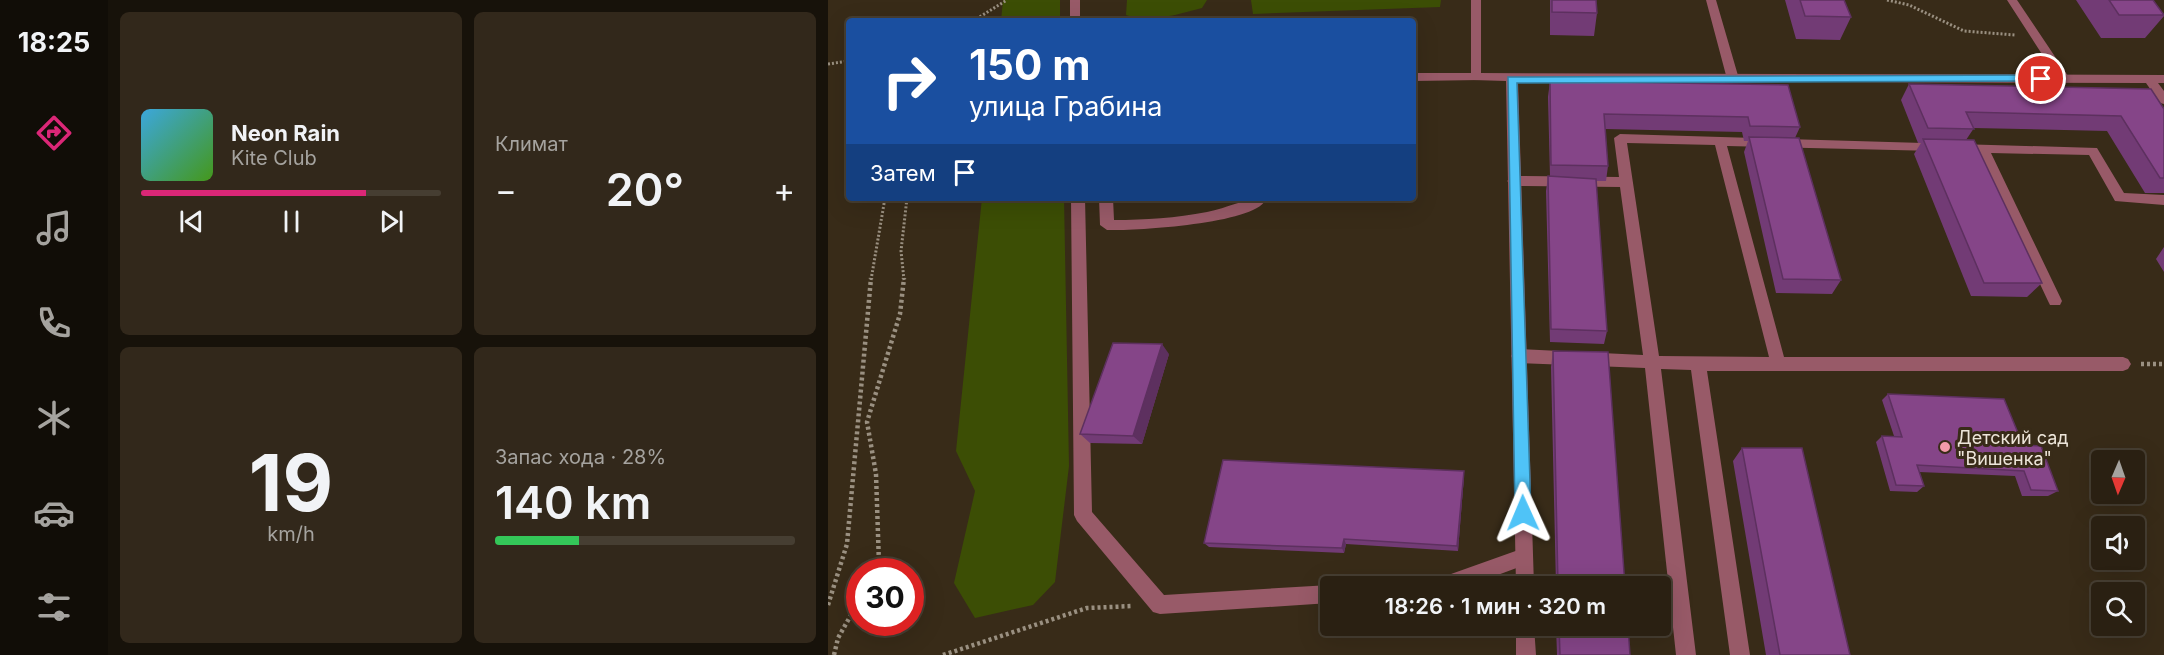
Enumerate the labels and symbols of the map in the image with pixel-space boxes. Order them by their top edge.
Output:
pin [2015,53,2066,104]
place label: Детский сад "Вишенка" [1957,427,2069,469]
marker: Детский сад "Вишенка" [1938,440,1952,454]
north arrow [2091,450,2145,504]
position arrow [1491,481,1555,545]
speed limit sign: 30 [846,558,924,636]

